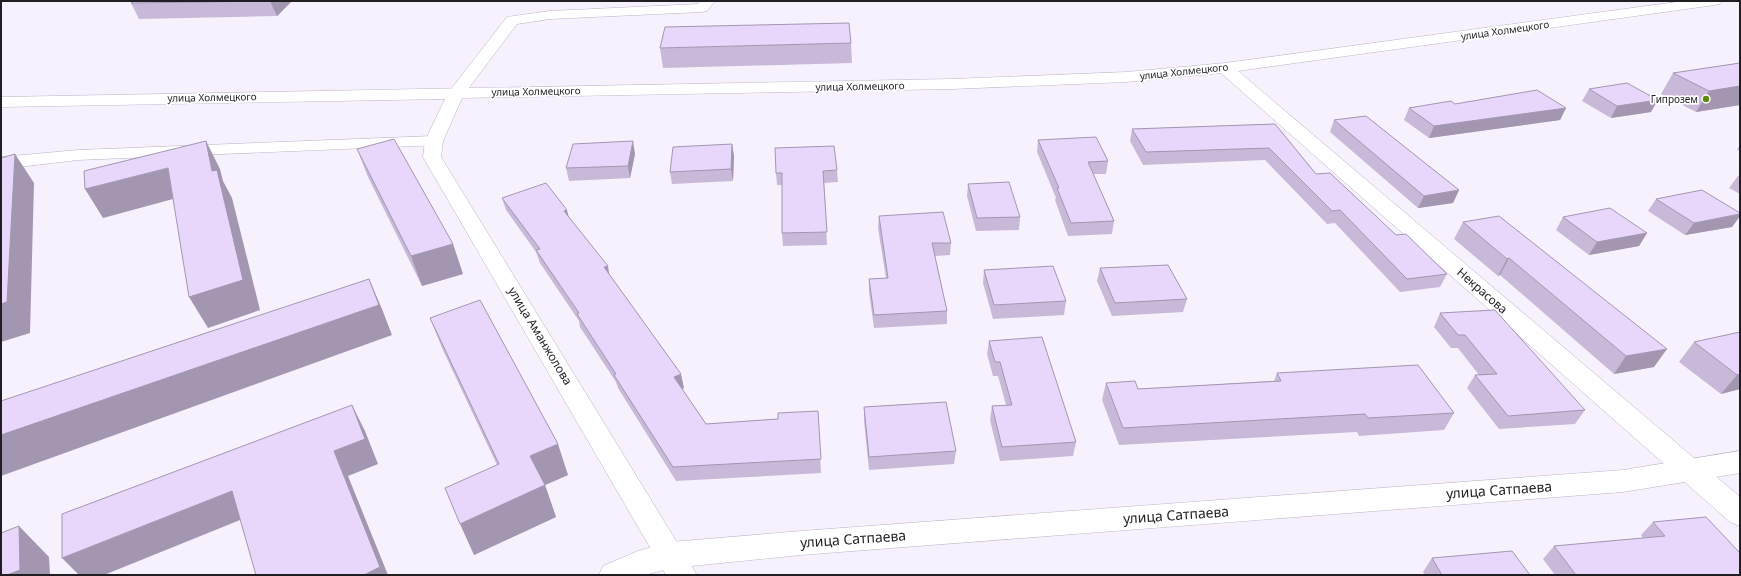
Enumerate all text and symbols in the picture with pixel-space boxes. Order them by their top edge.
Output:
street label: улица Холмецкого [1460,17,1550,43]
street label: улица Холмецкого [1139,59,1229,83]
street label: улица Холмецкого [815,78,905,94]
street label: улица Холмецкого [491,83,581,99]
street label: улица Холмецкого [167,89,257,105]
place label: Гипрозем [1651,92,1698,106]
marker: Гипрозем [1701,94,1711,104]
street label: Некрасова [1453,264,1511,317]
street label: улица Аманжолова [504,284,576,388]
street label: улица Сатпаева [1445,476,1553,503]
street label: улица Сатпаева [1122,501,1230,528]
street label: улица Сатпаева [799,525,907,552]

